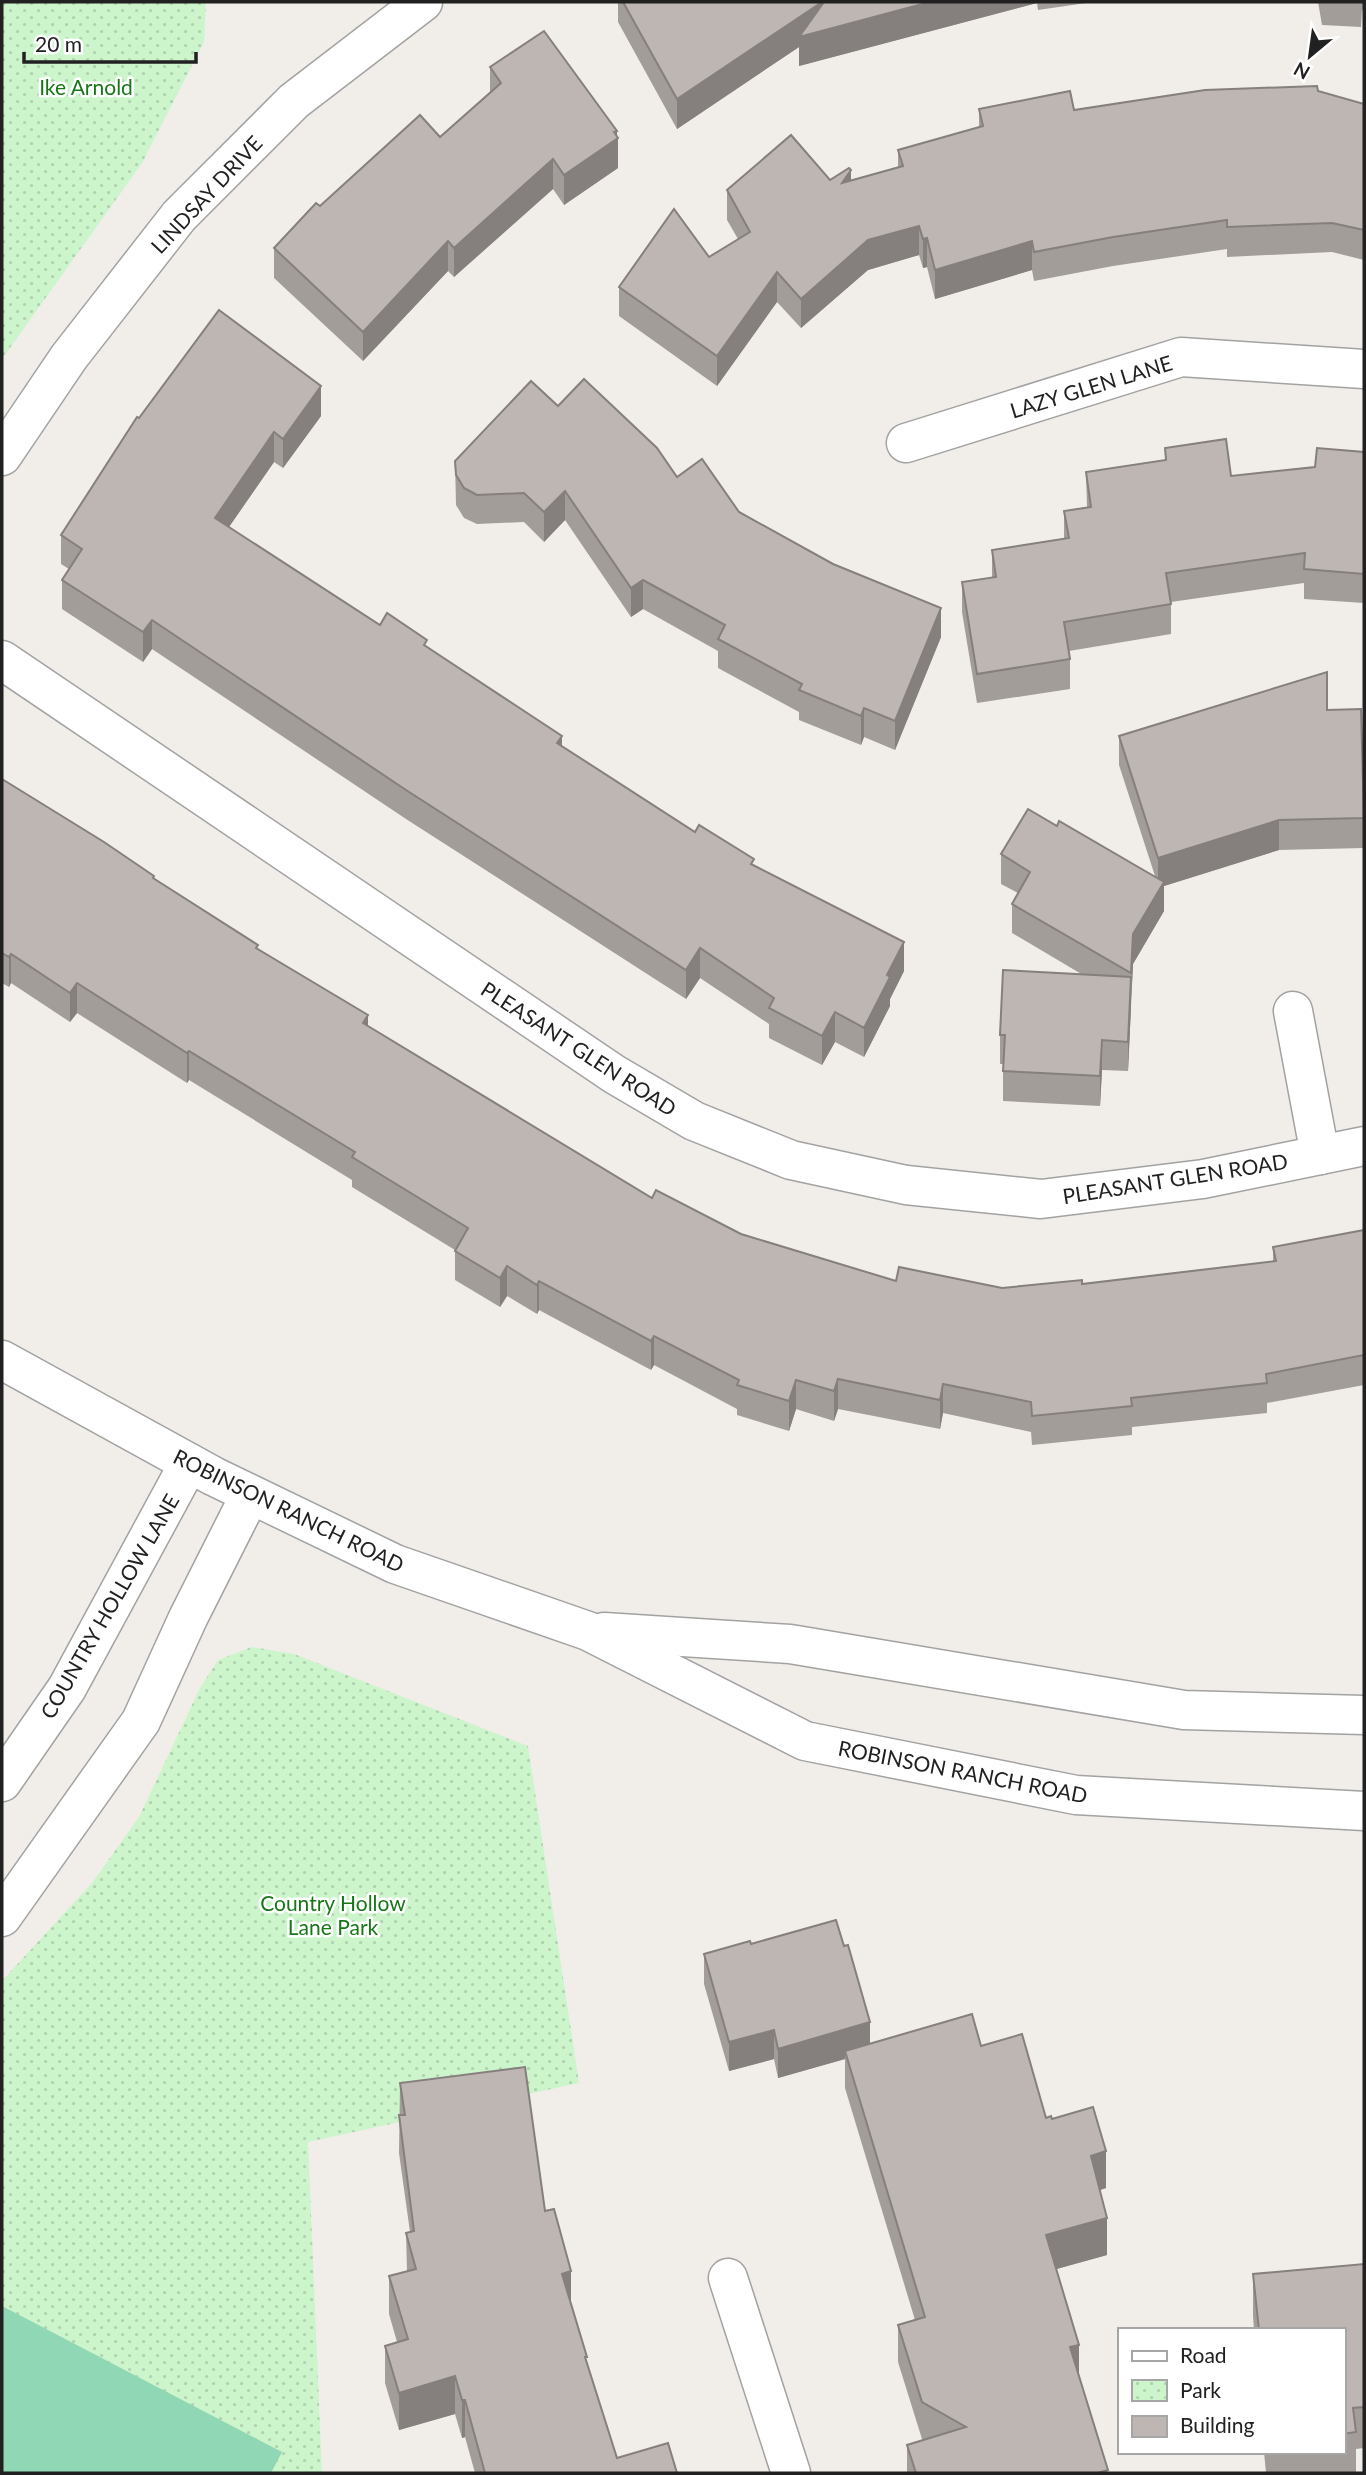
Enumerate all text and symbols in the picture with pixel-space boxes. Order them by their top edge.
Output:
scale bar [24,21,196,65]
north arrow [1275,21,1345,91]
text: 20 m [35,31,82,56]
text: N [1290,58,1313,85]
park label: Ike Arnold [39,74,133,99]
street label: LINDSAY DRIVE [145,130,267,258]
street label: LAZY GLEN LANE [1007,349,1175,423]
street label: PLEASANT GLEN ROAD [477,976,681,1120]
street label: PLEASANT GLEN ROAD [1061,1148,1289,1208]
street label: ROBINSON RANCH ROAD [170,1443,408,1577]
street label: COUNTRY HOLLOW LANE [34,1489,184,1723]
street label: ROBINSON RANCH ROAD [836,1735,1090,1807]
park label: Country Hollow Lane Park [260,1890,406,1939]
legend [1118,2328,1345,2454]
text: Road [1180,2342,1227,2367]
text: Park [1180,2377,1221,2402]
text: Building [1180,2412,1255,2437]

